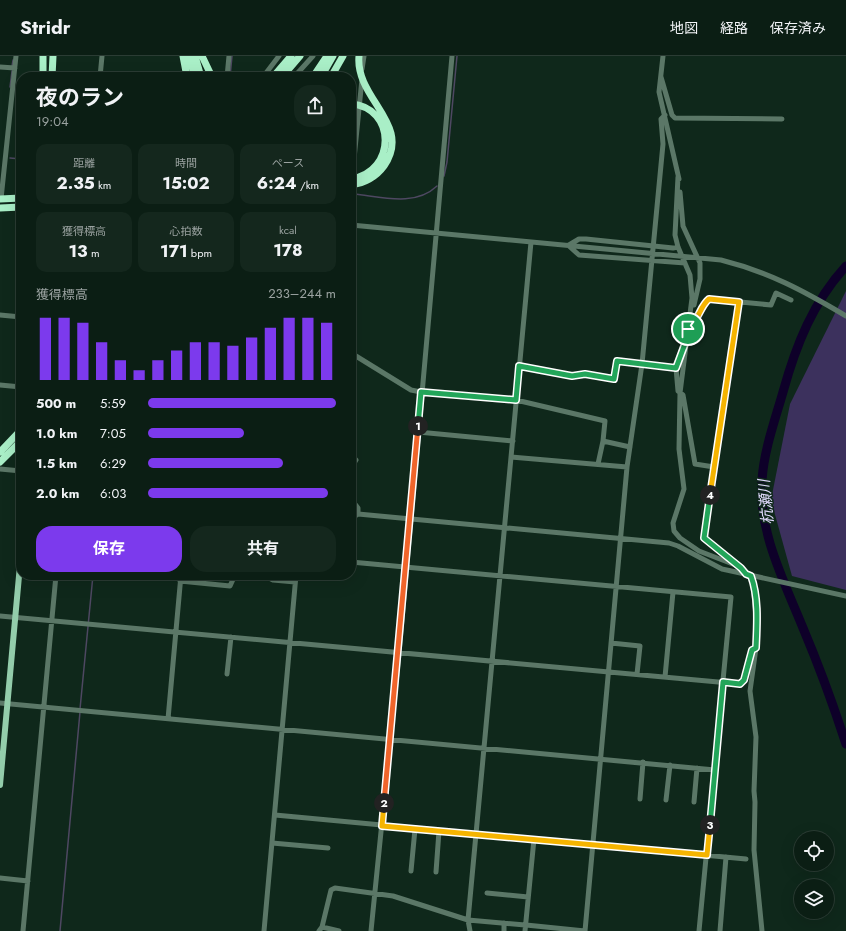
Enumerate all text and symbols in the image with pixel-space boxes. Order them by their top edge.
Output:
text: Stridr [20,14,71,41]
text: 地図 [670,18,698,38]
text: 経路 [720,18,748,38]
text: 保存済み [770,18,826,38]
text: 夜のラン [36,81,124,113]
button: share [294,85,336,127]
text: 19:04 [36,112,69,131]
text: 距離 [73,155,95,171]
text: 時間 [175,155,197,171]
text: ペース [272,155,304,171]
text: 2.35 [57,171,95,195]
text: 15:02 [162,171,210,195]
text: 6:24 [257,171,297,195]
text: km [95,177,111,193]
text: /km [297,177,319,193]
text: kcal [279,222,297,238]
text: 獲得標高 [62,223,106,239]
text: 心拍数 [170,223,203,239]
text: 178 [273,238,303,262]
text: 13 [68,239,88,263]
text: 171 [160,239,188,263]
text: m [88,245,100,261]
text: bpm [188,245,212,261]
text: 233–244 m [268,284,336,303]
text: 獲得標高 [36,285,88,304]
pin [671,312,705,346]
icon: arrive [677,318,699,340]
text: 500 m [36,394,76,413]
text: 5:59 [100,394,126,413]
pin: 1 [408,416,428,436]
text: 1 [415,418,421,434]
text: 1.0 km [36,424,77,443]
text: 7:05 [100,424,126,443]
text: 1.5 km [36,454,77,473]
text: 6:29 [100,454,126,473]
water label: 杭瀬川 [753,477,779,525]
text: 2.0 km [36,484,79,503]
text: 6:03 [100,484,126,503]
pin: 4 [700,485,720,505]
text: 4 [706,487,714,503]
button: 保存 [36,526,182,572]
button: 共有 [190,526,336,572]
pin: 2 [374,793,394,813]
text: 2 [380,795,388,811]
pin: 3 [700,815,720,835]
text: 3 [707,817,713,833]
map controls [794,831,834,919]
button: locate [794,831,834,871]
button: layers [794,879,834,919]

